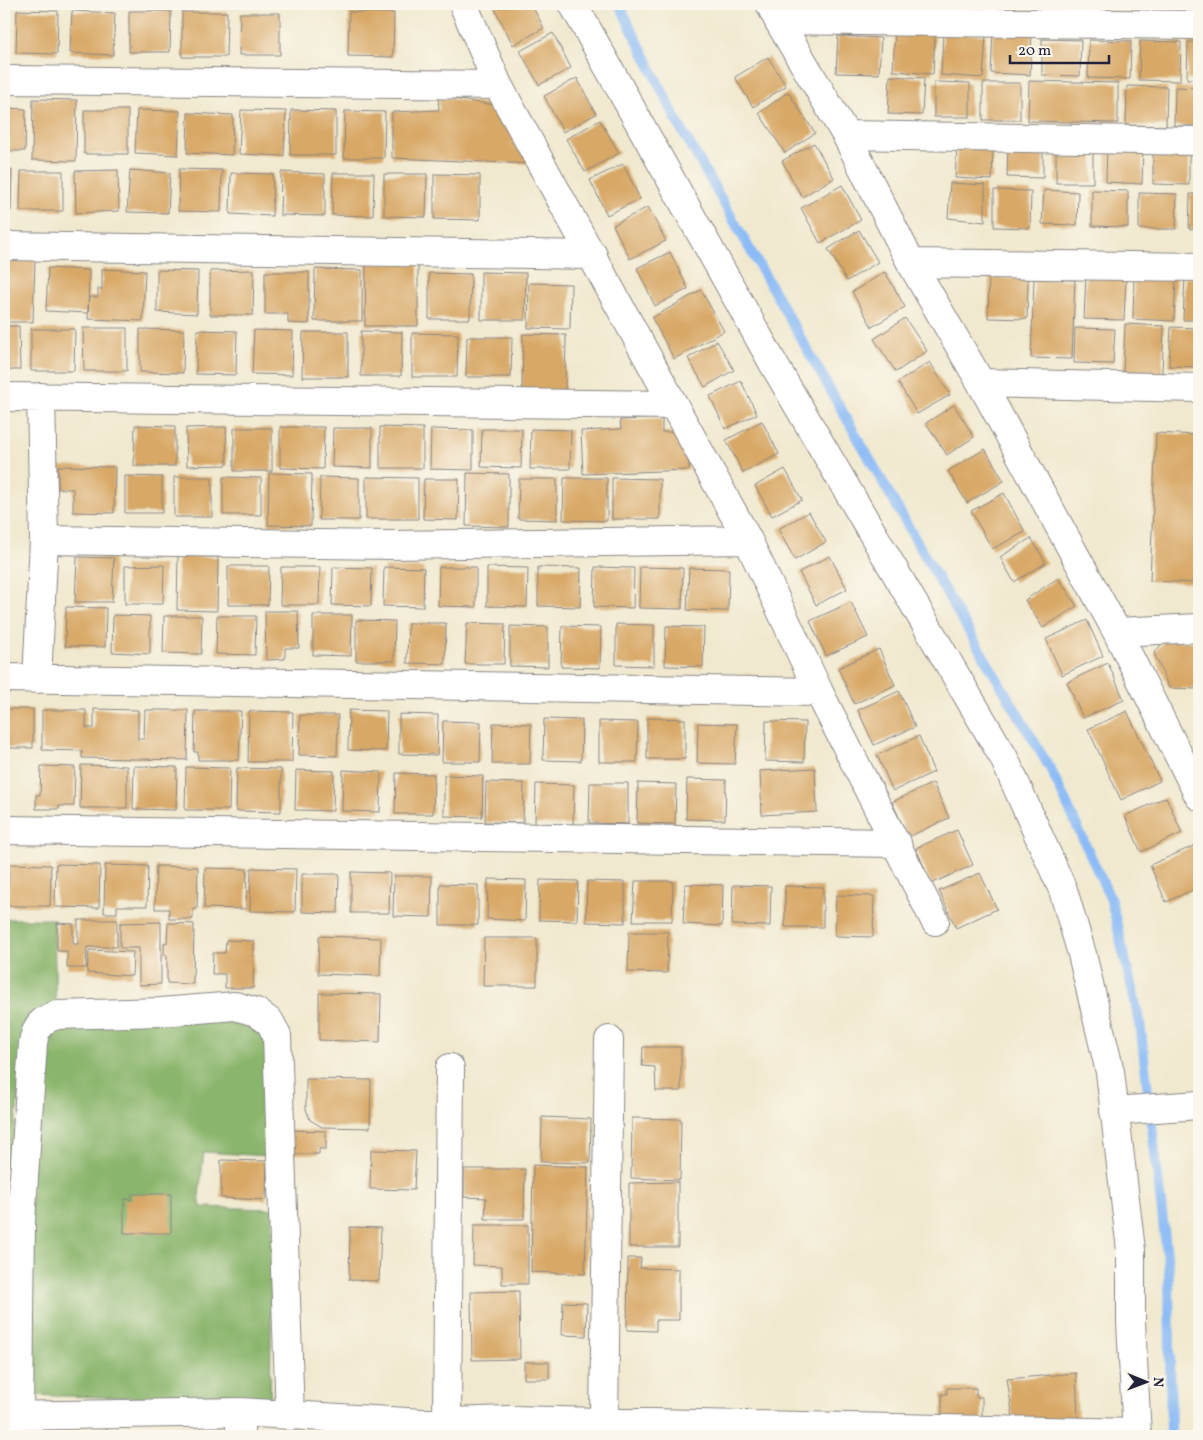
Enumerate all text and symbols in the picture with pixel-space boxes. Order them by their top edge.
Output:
scale bar [1010,32,1109,64]
text: 20 m [1018,41,1051,62]
north arrow [1120,1358,1170,1408]
text: N [1148,1377,1167,1387]

